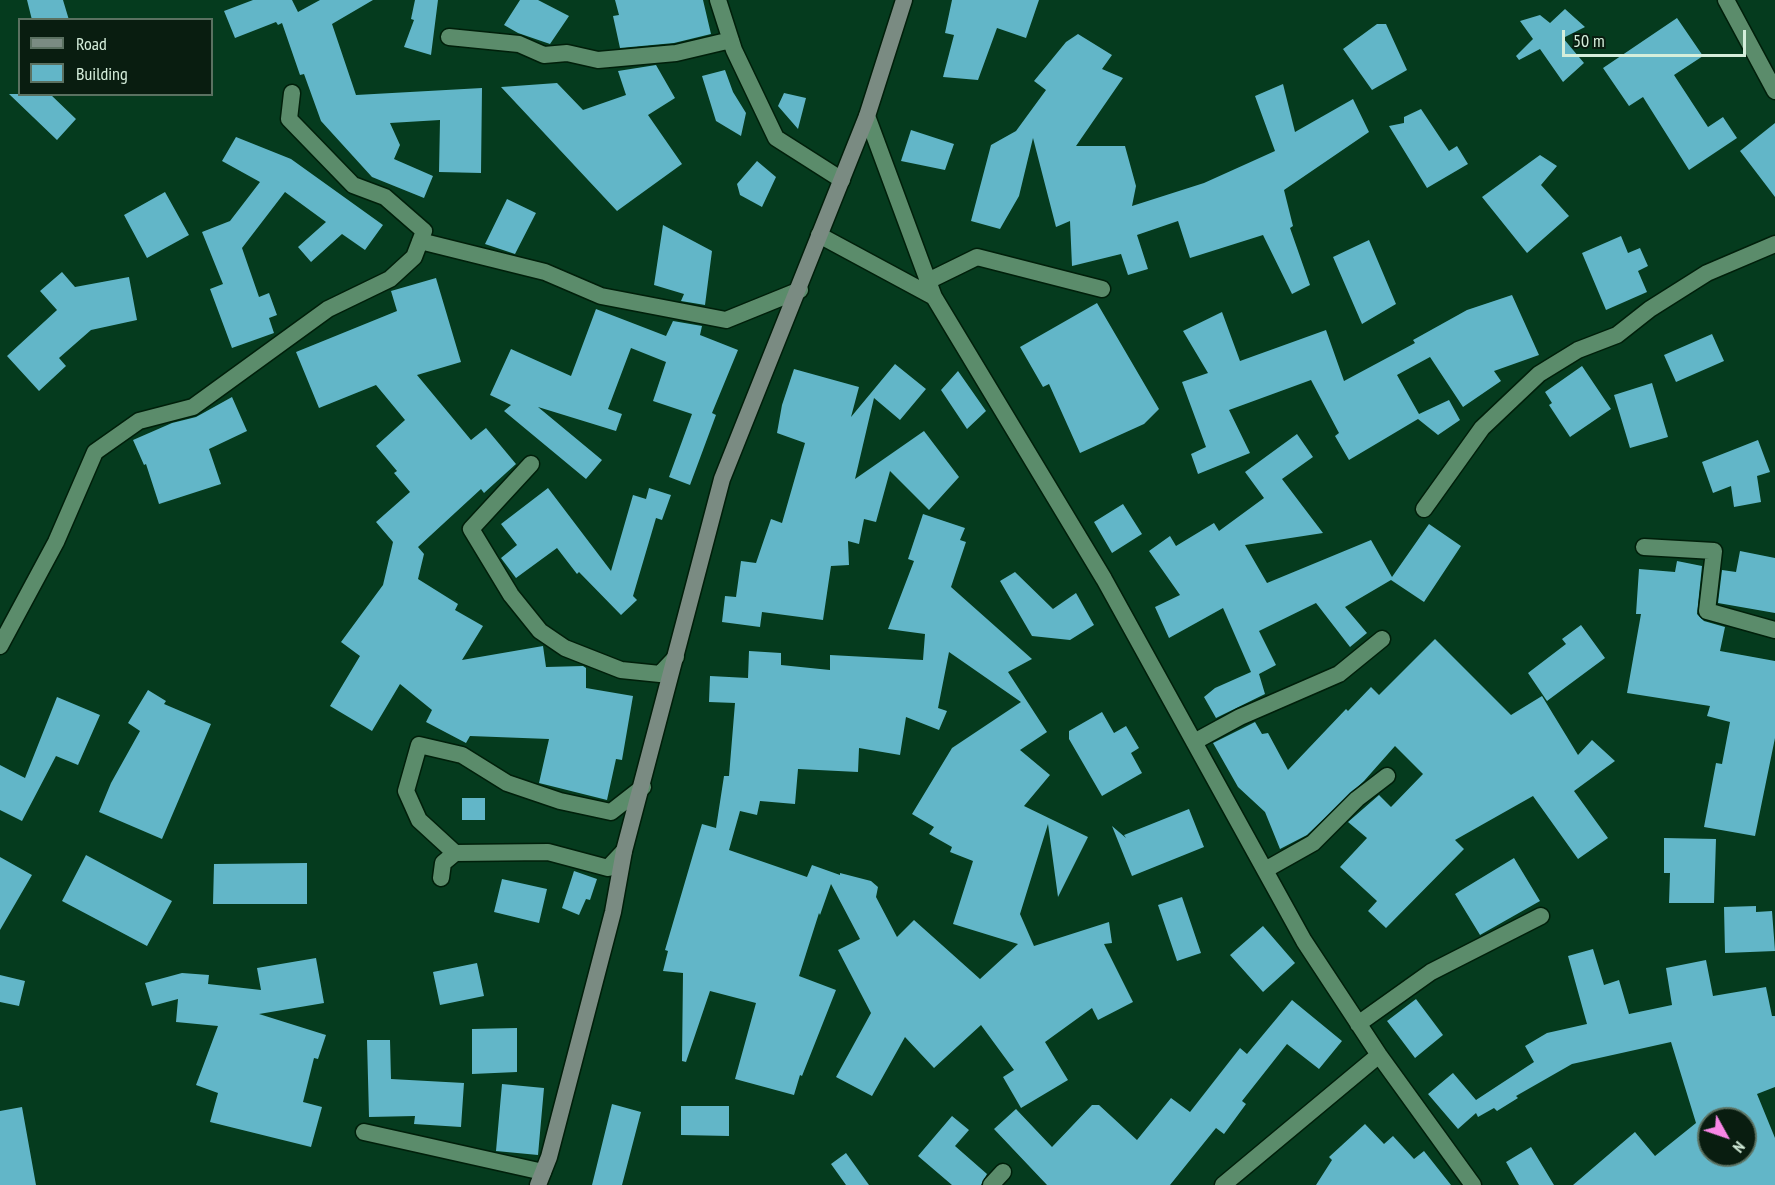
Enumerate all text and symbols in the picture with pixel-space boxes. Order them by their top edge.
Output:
legend [18,18,213,96]
scale bar [1565,18,1750,56]
text: 50 m [1573,29,1605,52]
text: Road [76,32,107,55]
text: Building [76,62,128,85]
north arrow [1697,1107,1757,1167]
text: N [1729,1138,1750,1157]

